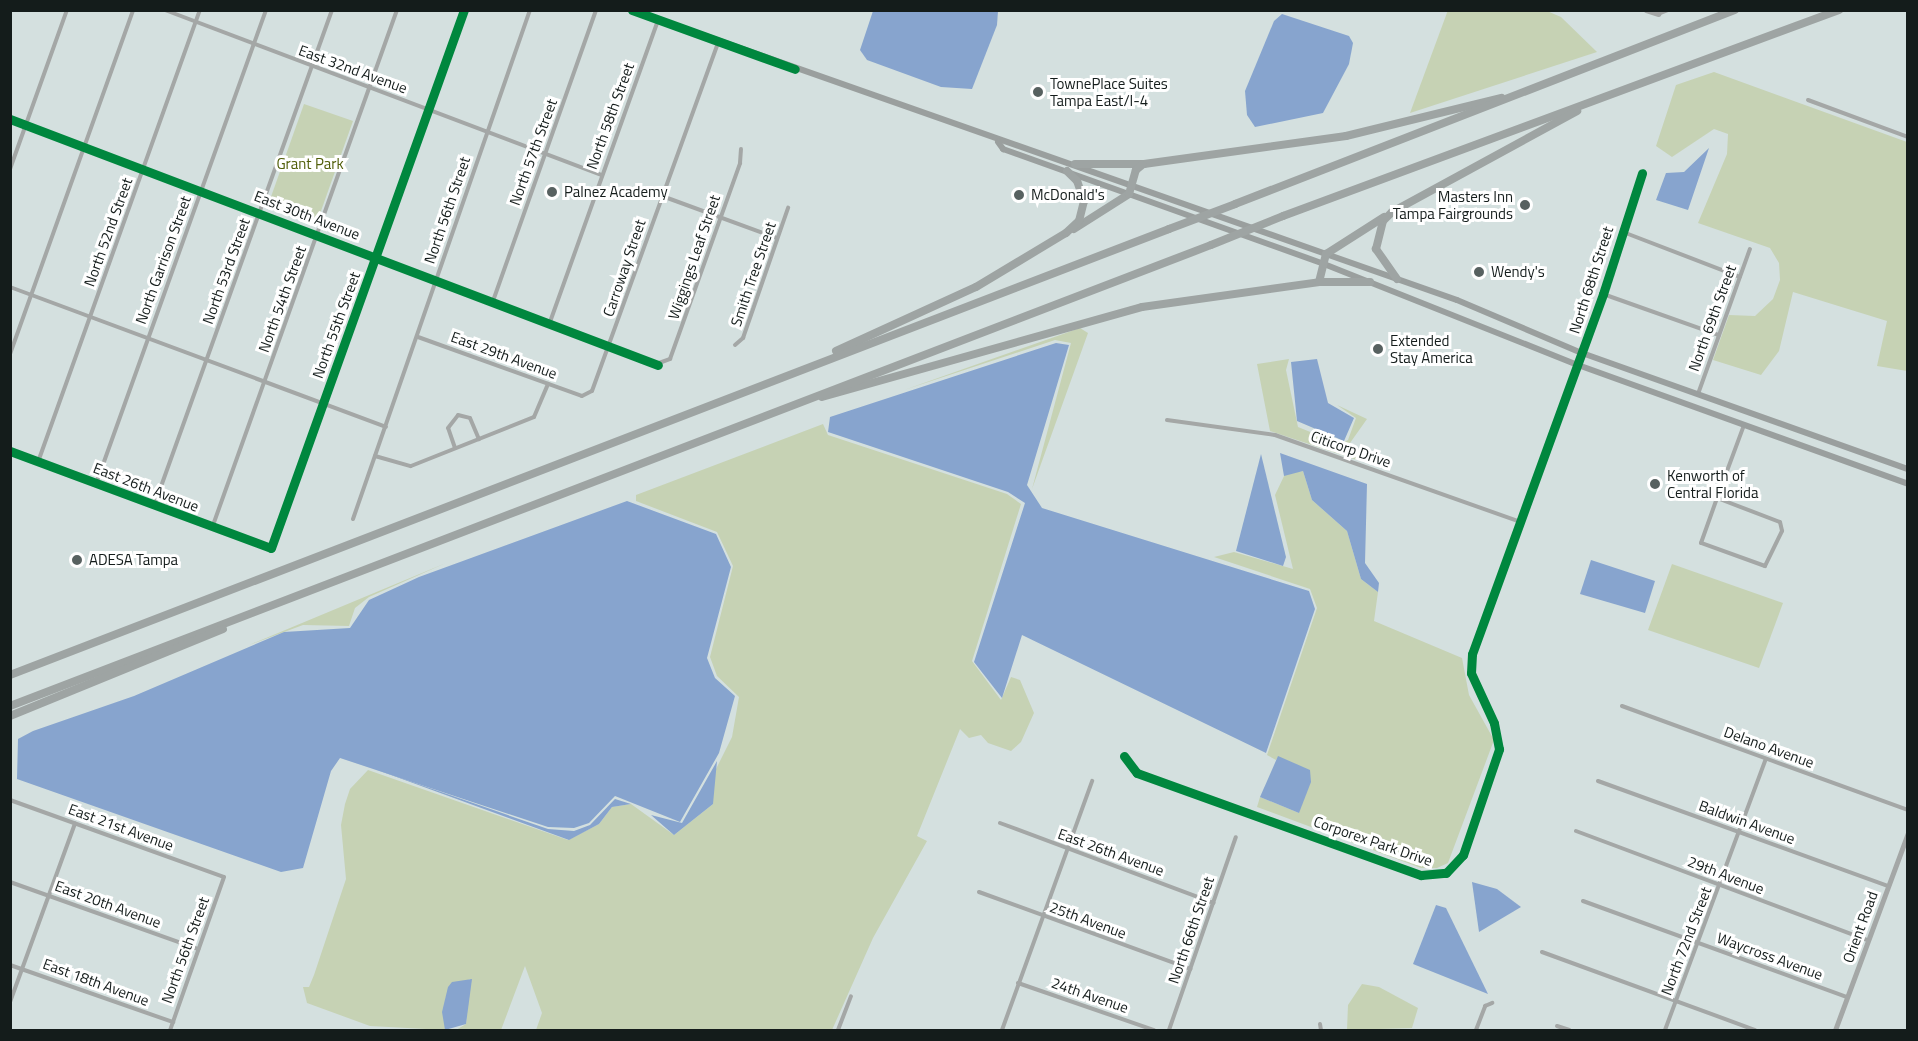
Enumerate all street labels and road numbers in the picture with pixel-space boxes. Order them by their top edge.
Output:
street label: East 32nd Avenue [296,41,410,97]
street label: North 58th Street [582,60,638,172]
street label: North 57th Street [505,96,561,208]
street label: North 56th Street [420,154,474,266]
street label: North 52nd Street [80,175,136,289]
street label: East 30th Avenue [252,187,362,243]
street label: Wiggings Leaf Street [664,192,724,322]
street label: North Garrison Street [131,193,195,327]
street label: North 53rd Street [198,216,254,326]
street label: Carroway Street [599,217,649,319]
street label: Smith Tree Street [727,219,779,329]
street label: North 68th Street [1565,224,1617,336]
street label: North 54th Street [254,243,310,355]
street label: North 69th Street [1684,262,1740,374]
street label: North 55th Street [308,269,364,381]
street label: East 29th Avenue [448,327,560,383]
street label: Citicorp Drive [1309,427,1393,471]
street label: East 26th Avenue [91,459,201,515]
street label: Delano Avenue [1722,722,1816,772]
street label: Baldwin Avenue [1696,796,1798,848]
street label: East 21st Avenue [66,800,176,854]
street label: Corporex Park Drive [1311,812,1435,870]
street label: East 26th Avenue [1055,824,1167,880]
street label: 29th Avenue [1685,852,1767,898]
street label: North 66th Street [1164,874,1218,986]
street label: East 20th Avenue [52,876,164,932]
street label: North 72nd Street [1657,884,1715,998]
street label: Orient Road [1839,889,1881,965]
street label: North 56th Street [157,894,213,1006]
street label: 25th Avenue [1047,898,1129,942]
street label: Waycross Avenue [1715,929,1825,983]
street label: East 18th Avenue [40,954,152,1010]
street label: 24th Avenue [1049,973,1131,1017]

